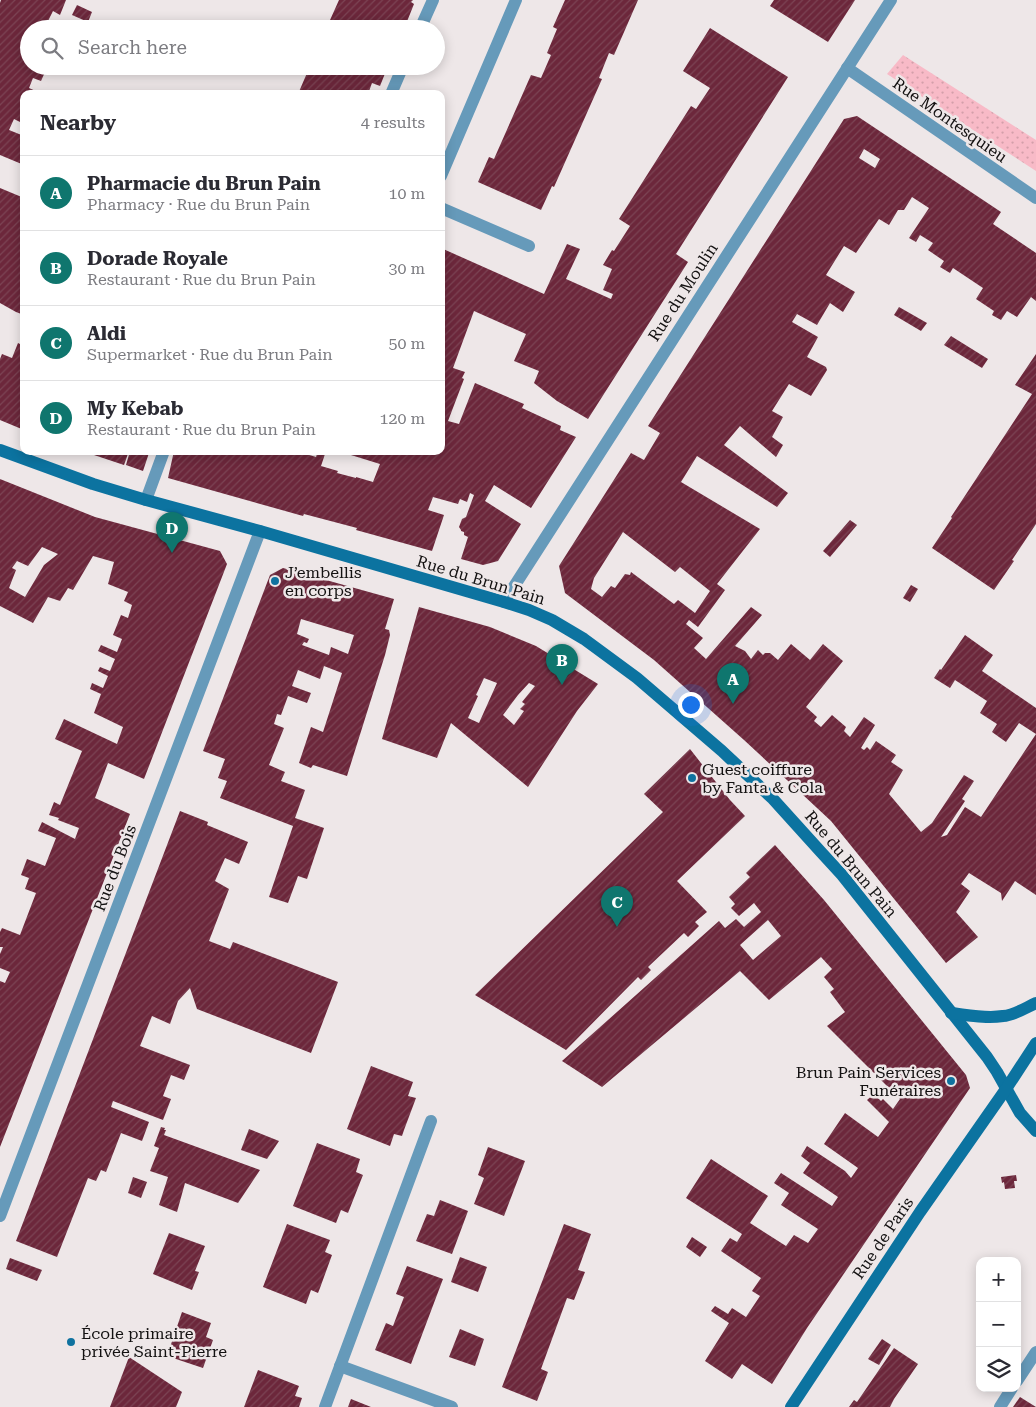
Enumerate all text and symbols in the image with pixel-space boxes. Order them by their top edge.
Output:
search box [20,20,445,75]
icon: search [38,34,66,62]
text: Search here [78,36,187,59]
street label: Rue Montesquieu [889,74,1011,167]
text: Nearby [40,111,116,135]
text: 4 results [361,113,425,132]
text: Pharmacie du Brun Pain [87,172,321,195]
text: A [50,184,62,203]
text: 10 m [388,184,425,203]
text: Pharmacy · Rue du Brun Pain [87,195,310,214]
street label: Rue du Moulin [644,239,722,345]
text: Dorade Royale [87,247,228,270]
text: B [50,259,62,278]
text: 30 m [388,259,425,278]
text: Restaurant · Rue du Brun Pain [87,270,316,289]
text: Aldi [87,322,126,345]
text: C [50,334,62,353]
text: 50 m [388,334,425,353]
text: Supermarket · Rue du Brun Pain [87,345,333,364]
text: My Kebab [87,397,183,420]
text: D [50,409,62,428]
text: 120 m [379,409,425,428]
text: Restaurant · Rue du Brun Pain [87,420,316,439]
pin: D [156,512,188,553]
street label: Rue du Brun Pain [414,551,548,609]
place label: J’embellis en corps [285,563,362,600]
marker: J’embellis en corps [269,575,281,587]
pin: B [546,644,578,685]
pin: A [717,663,749,704]
your location [678,692,704,718]
place label: Guest coiffure by Fanta & Cola [702,760,823,797]
marker: Guest coiffure by Fanta & Cola [686,772,698,784]
street label: Rue du Brun Pain [801,807,901,921]
street label: Rue du Bois [90,822,140,914]
pin: C [601,886,633,927]
place label: Brun Pain Services Funéraires [796,1063,941,1100]
marker: Brun Pain Services Funéraires [945,1075,957,1087]
street label: Rue de Paris [849,1193,918,1283]
map controls [976,1257,1021,1392]
button: + [976,1257,1021,1302]
button: − [976,1302,1021,1347]
place label: École primaire privée Saint-Pierre [81,1324,227,1361]
marker: École primaire privée Saint-Pierre [65,1336,77,1348]
button: layers [976,1347,1021,1392]

